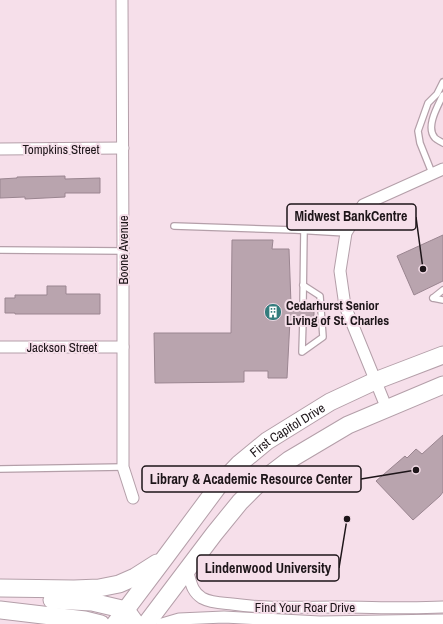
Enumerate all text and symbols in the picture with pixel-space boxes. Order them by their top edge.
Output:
street label: Tompkins Street [22,141,100,158]
callout: Midwest BankCentre [287,204,416,230]
text: Midwest BankCentre [295,207,407,225]
street label: Boone Avenue [115,215,132,285]
place label: Cedarhurst Senior Living of St. Charles [286,297,389,329]
building icon: Cedarhurst Senior Living of St. Charles [263,302,283,322]
street label: Jackson Street [27,339,97,356]
street label: First Capitol Drive [246,399,328,461]
callout: Library & Academic Resource Center [142,466,361,492]
text: Library & Academic Resource Center [150,470,353,488]
callout: Lindenwood University [197,555,339,581]
text: Lindenwood University [205,559,332,577]
street label: Find Your Roar Drive [255,599,355,616]

